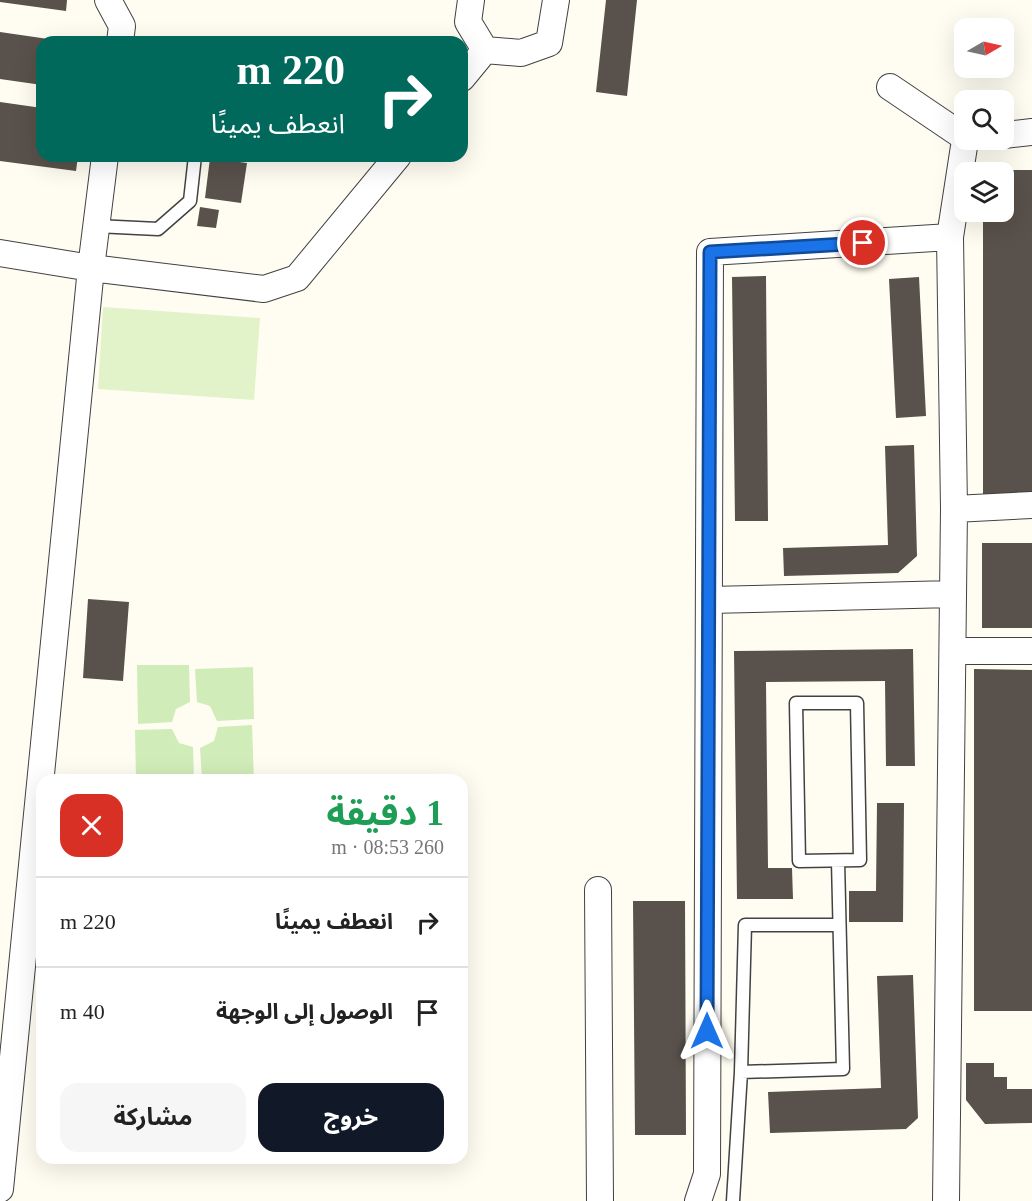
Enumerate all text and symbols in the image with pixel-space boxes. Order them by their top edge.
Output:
north arrow [954,18,1014,78]
map controls [954,18,1014,222]
text: 220 m [237,47,345,93]
icon: right [366,60,444,138]
button: search [954,90,1014,150]
text: انعطف يمينًا [211,109,345,139]
button: layers [954,162,1014,222]
pin [837,217,888,268]
icon: arrive [846,226,879,259]
text: 1 دقيقة [326,793,444,833]
button: close [60,794,123,857]
text: 260 m · 08:53 [331,836,444,858]
icon: right [411,906,444,939]
text: 220 m [60,909,116,934]
text: انعطف يمينًا [275,909,393,934]
icon: arrive [411,996,444,1029]
text: 40 m [60,999,105,1024]
text: الوصول إلى الوجهة [216,999,393,1024]
position arrow [675,999,739,1063]
button: مشاركة [60,1083,246,1152]
button: خروج [258,1083,444,1152]

